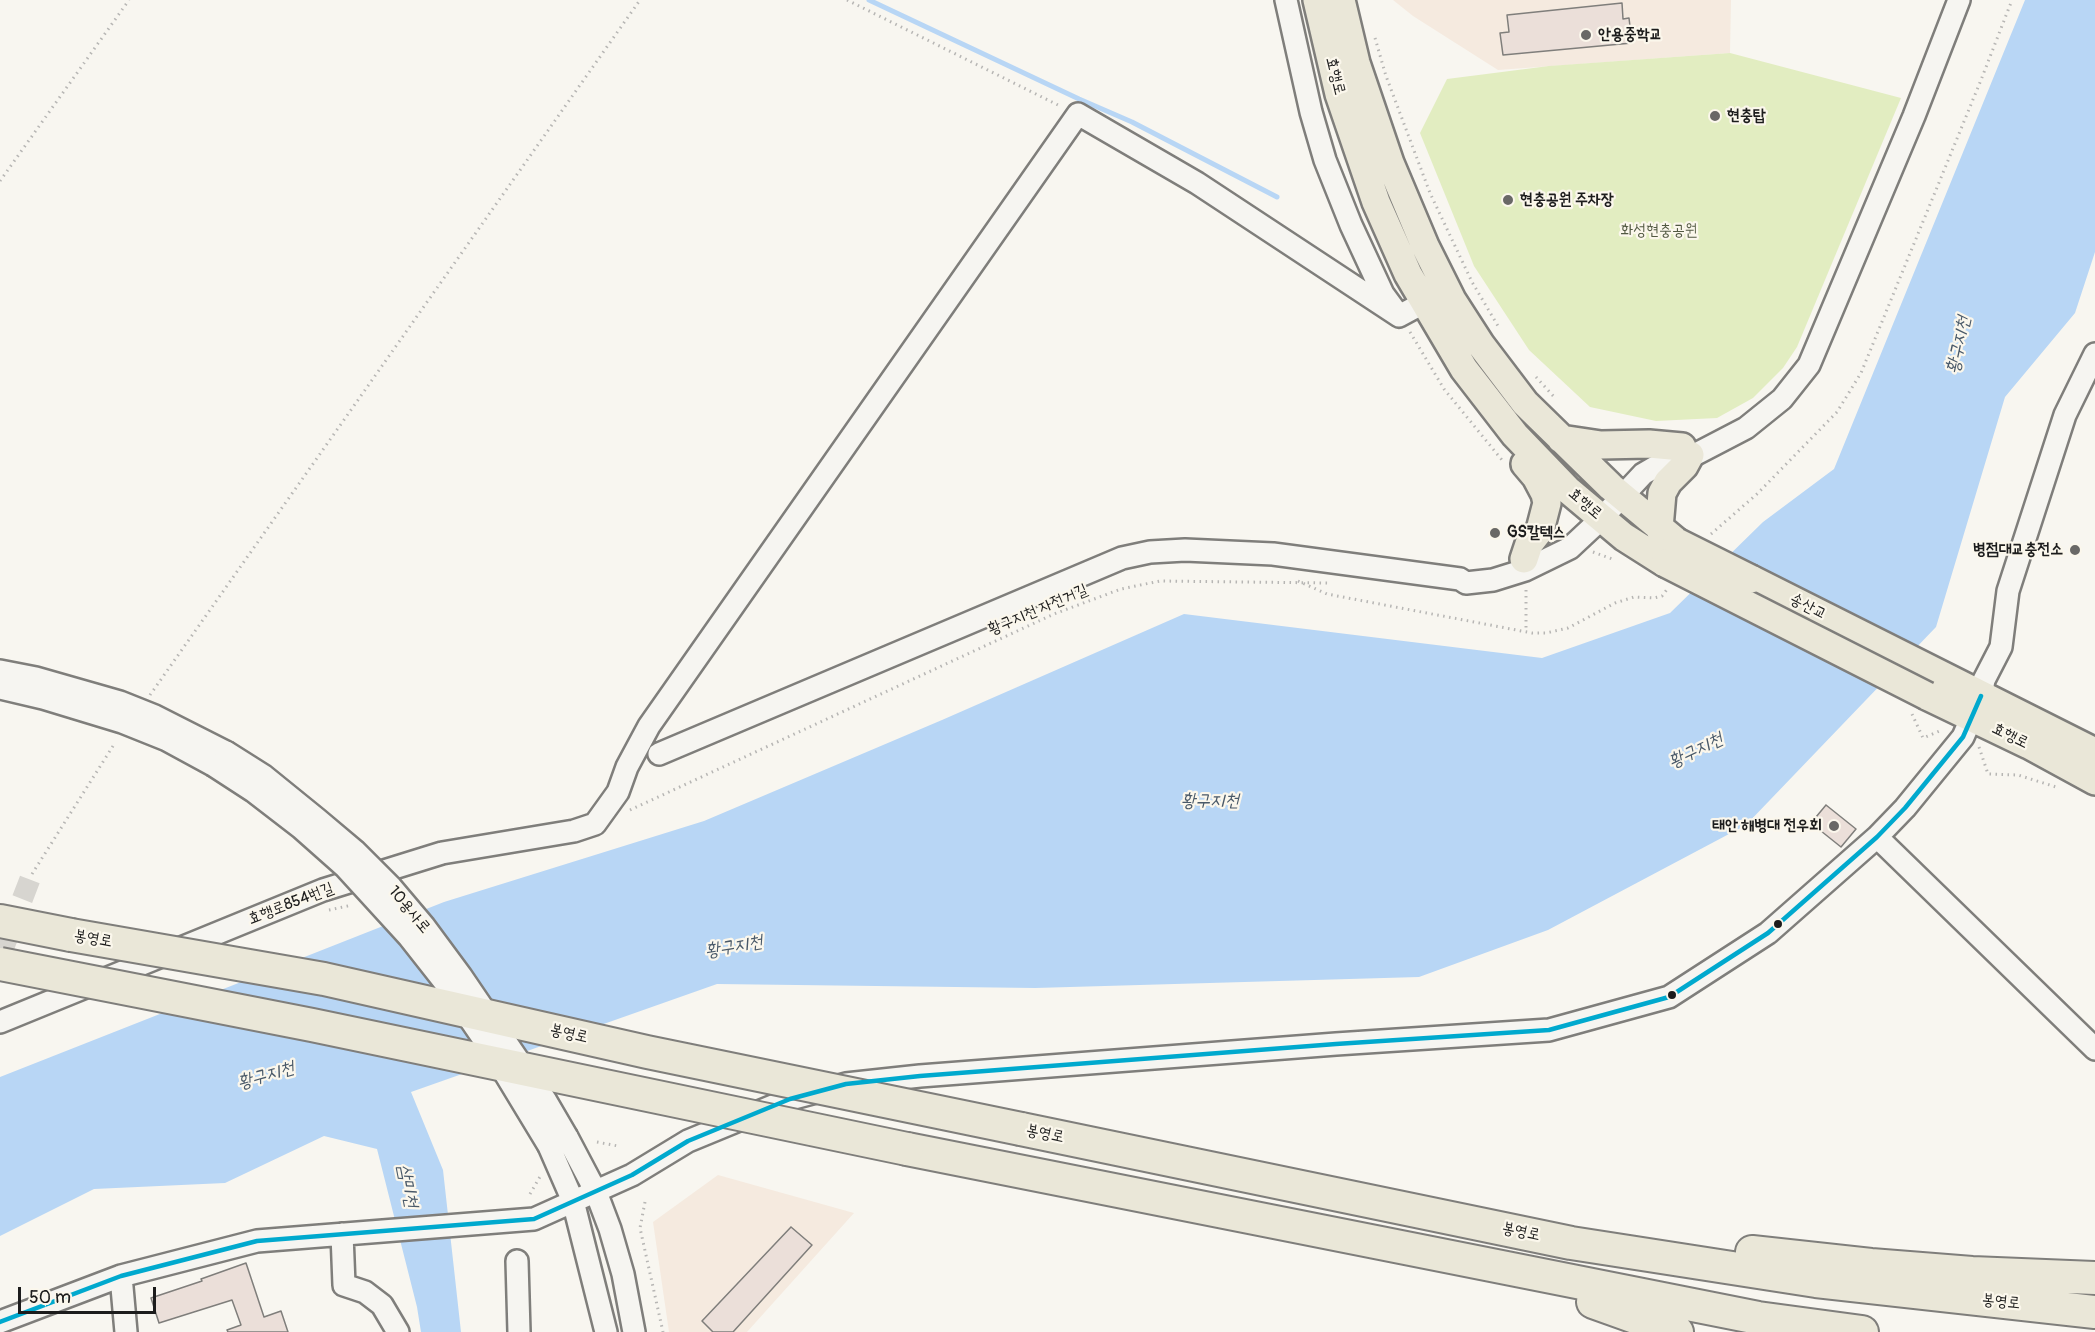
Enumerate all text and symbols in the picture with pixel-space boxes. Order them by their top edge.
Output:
place label: 안용중학교 [1598,25,1662,45]
marker: 안용중학교 [1579,28,1593,42]
street label: 효행로 [1321,55,1349,97]
place label: 현충탑 [1727,106,1766,126]
marker: 현충탑 [1708,109,1722,123]
place label: 현충공원 주차장 [1520,190,1614,210]
marker: 현충공원 주차장 [1501,193,1515,207]
park label: 화성현충공원 [1620,221,1698,241]
water label: 황구지천 [1942,314,1976,376]
street label: 효행로 [1564,484,1606,524]
place label: GS칼텍스 [1507,523,1566,543]
marker: GS칼텍스 [1488,526,1502,540]
place label: 병점대교충전소 [1973,540,2063,560]
marker: 병점대교충전소 [2068,543,2082,557]
street label: 황구지천 자전거길 [985,580,1091,640]
street label: 송산교 [1786,590,1830,624]
street label: 효행로 [1988,719,2032,753]
water label: 황구지천 [1665,729,1727,773]
water label: 황구지천 [1181,790,1239,812]
place label: 태안 해병대 전우회 [1712,816,1822,836]
marker: 태안 해병대 전우회 [1827,819,1841,833]
street label: 효행로854번길 [245,879,337,929]
street label: 10용사로 [384,882,434,938]
unlabelled marker [1772,918,1784,930]
street label: 봉영로 [72,926,114,952]
water label: 황구지천 [704,931,764,963]
unlabelled marker [1666,989,1678,1001]
street label: 봉영로 [548,1020,590,1048]
water label: 황구지천 [235,1058,297,1094]
street label: 봉영로 [1024,1121,1066,1147]
water label: 삼미천 [392,1163,422,1209]
street label: 봉영로 [1500,1219,1542,1245]
scale bar [21,1275,159,1313]
text: 50 m [29,1286,71,1309]
street label: 봉영로 [1981,1290,2021,1314]

